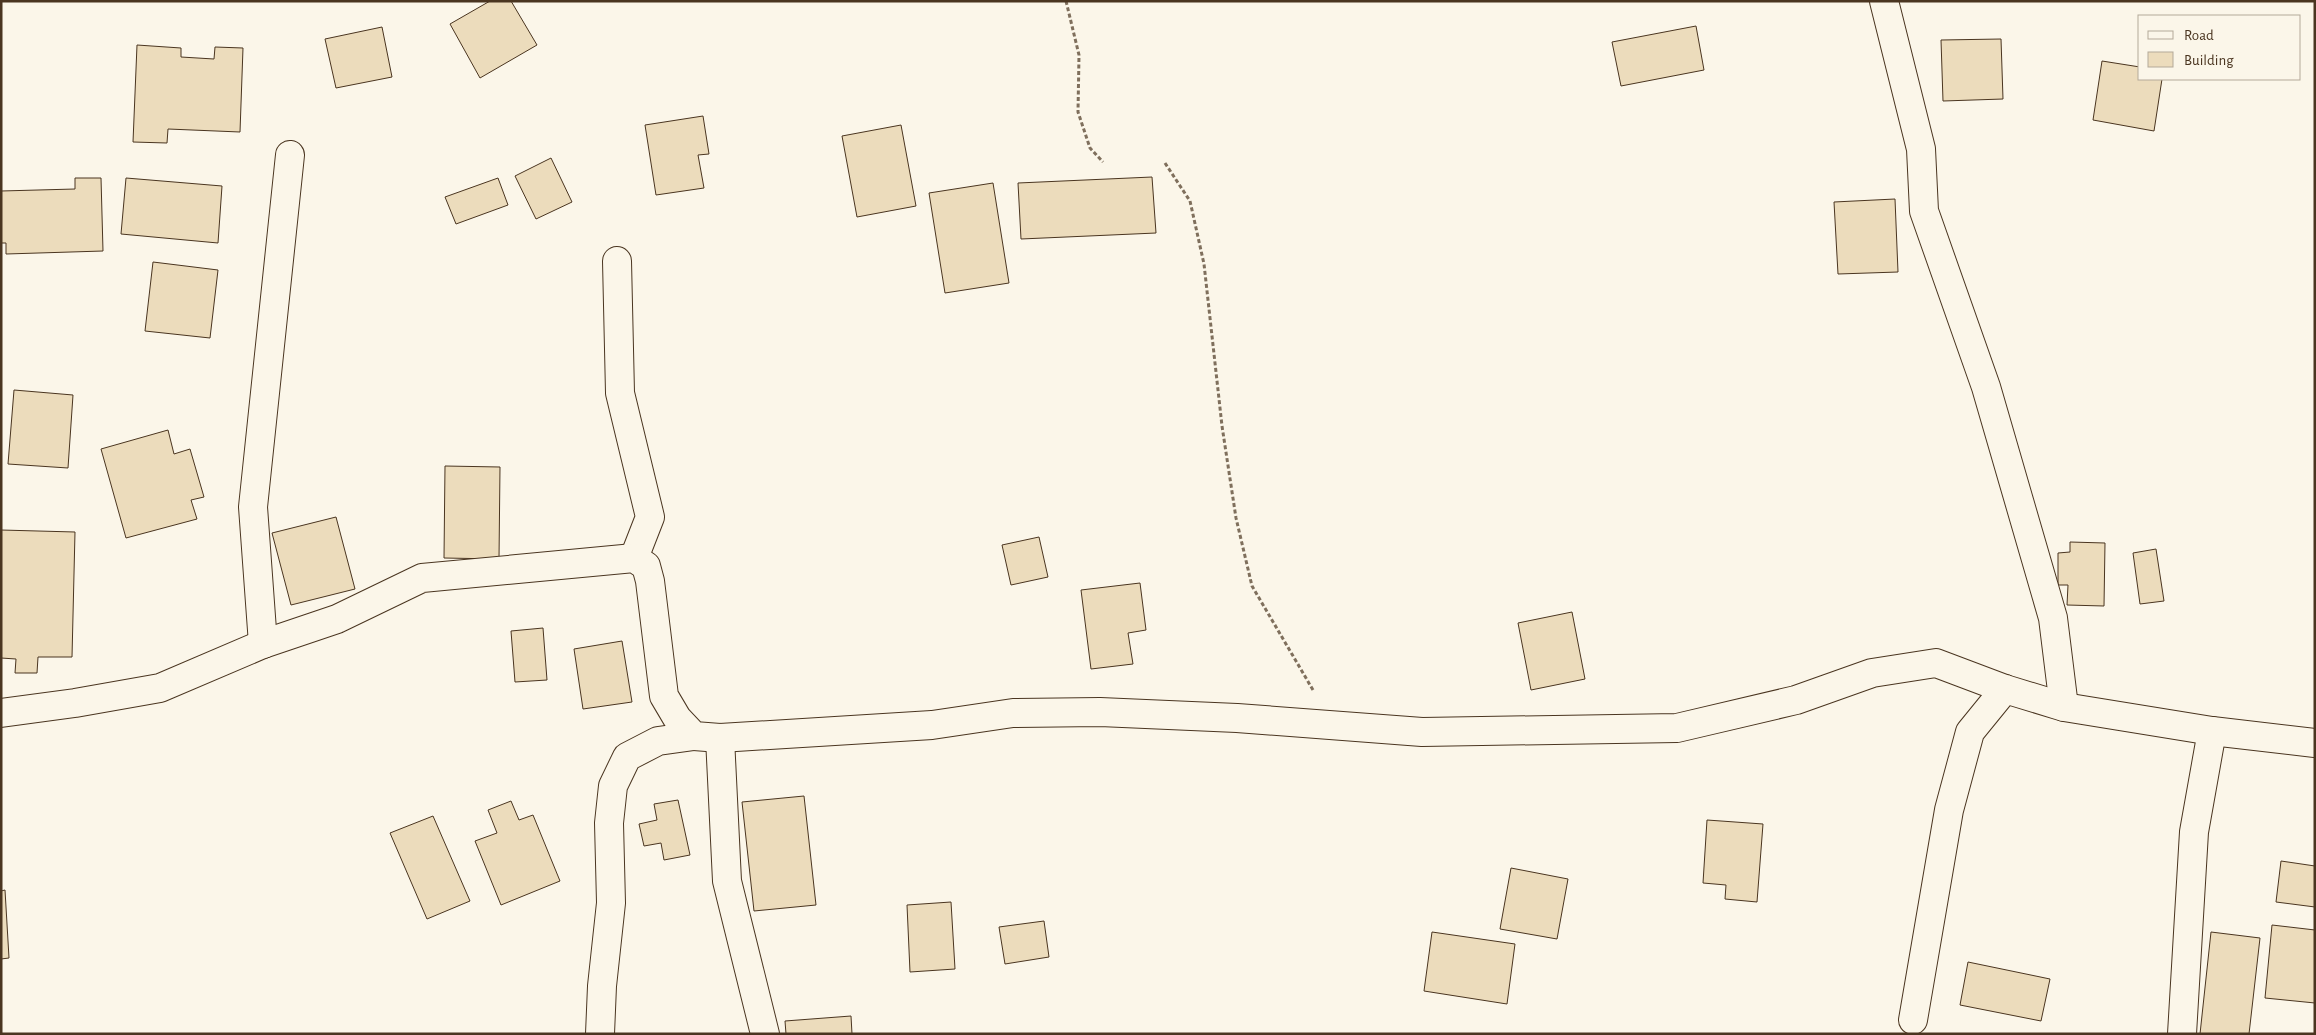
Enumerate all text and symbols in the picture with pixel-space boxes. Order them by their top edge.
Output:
legend [2138,15,2301,80]
text: Road [2184,28,2214,43]
text: Building [2184,53,2234,68]

